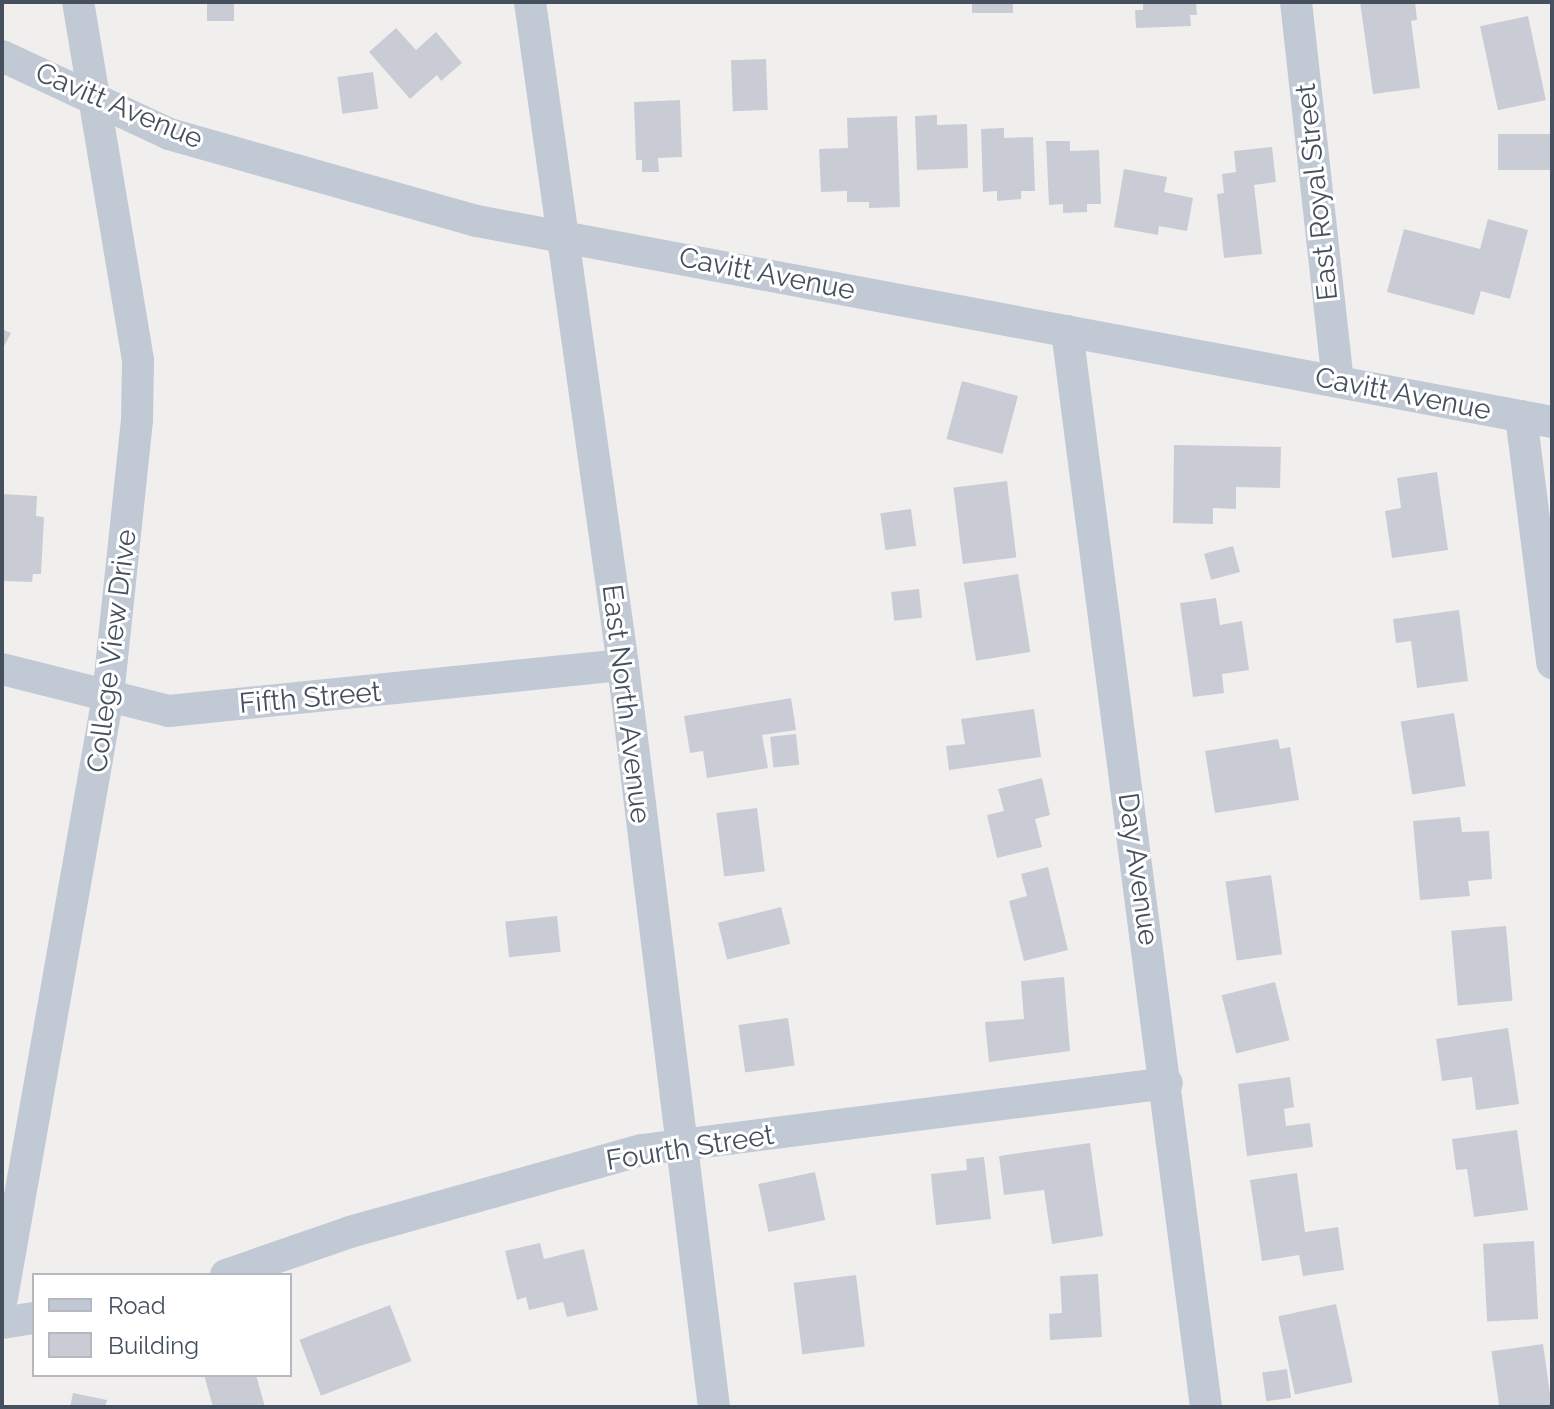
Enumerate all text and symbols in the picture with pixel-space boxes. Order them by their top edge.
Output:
street label: Cavitt Avenue [30,56,208,156]
street label: East Royal Street [1289,82,1345,302]
street label: Cavitt Avenue [676,240,858,308]
street label: Cavitt Avenue [1312,360,1494,428]
street label: College View Drive [80,527,144,775]
street label: East North Avenue [595,582,657,826]
street label: Fifth Street [238,675,382,721]
street label: Day Avenue [1111,790,1165,948]
street label: Fourth Street [604,1118,776,1178]
legend [32,1273,292,1377]
text: Road [108,1291,166,1320]
text: Building [108,1331,199,1360]

